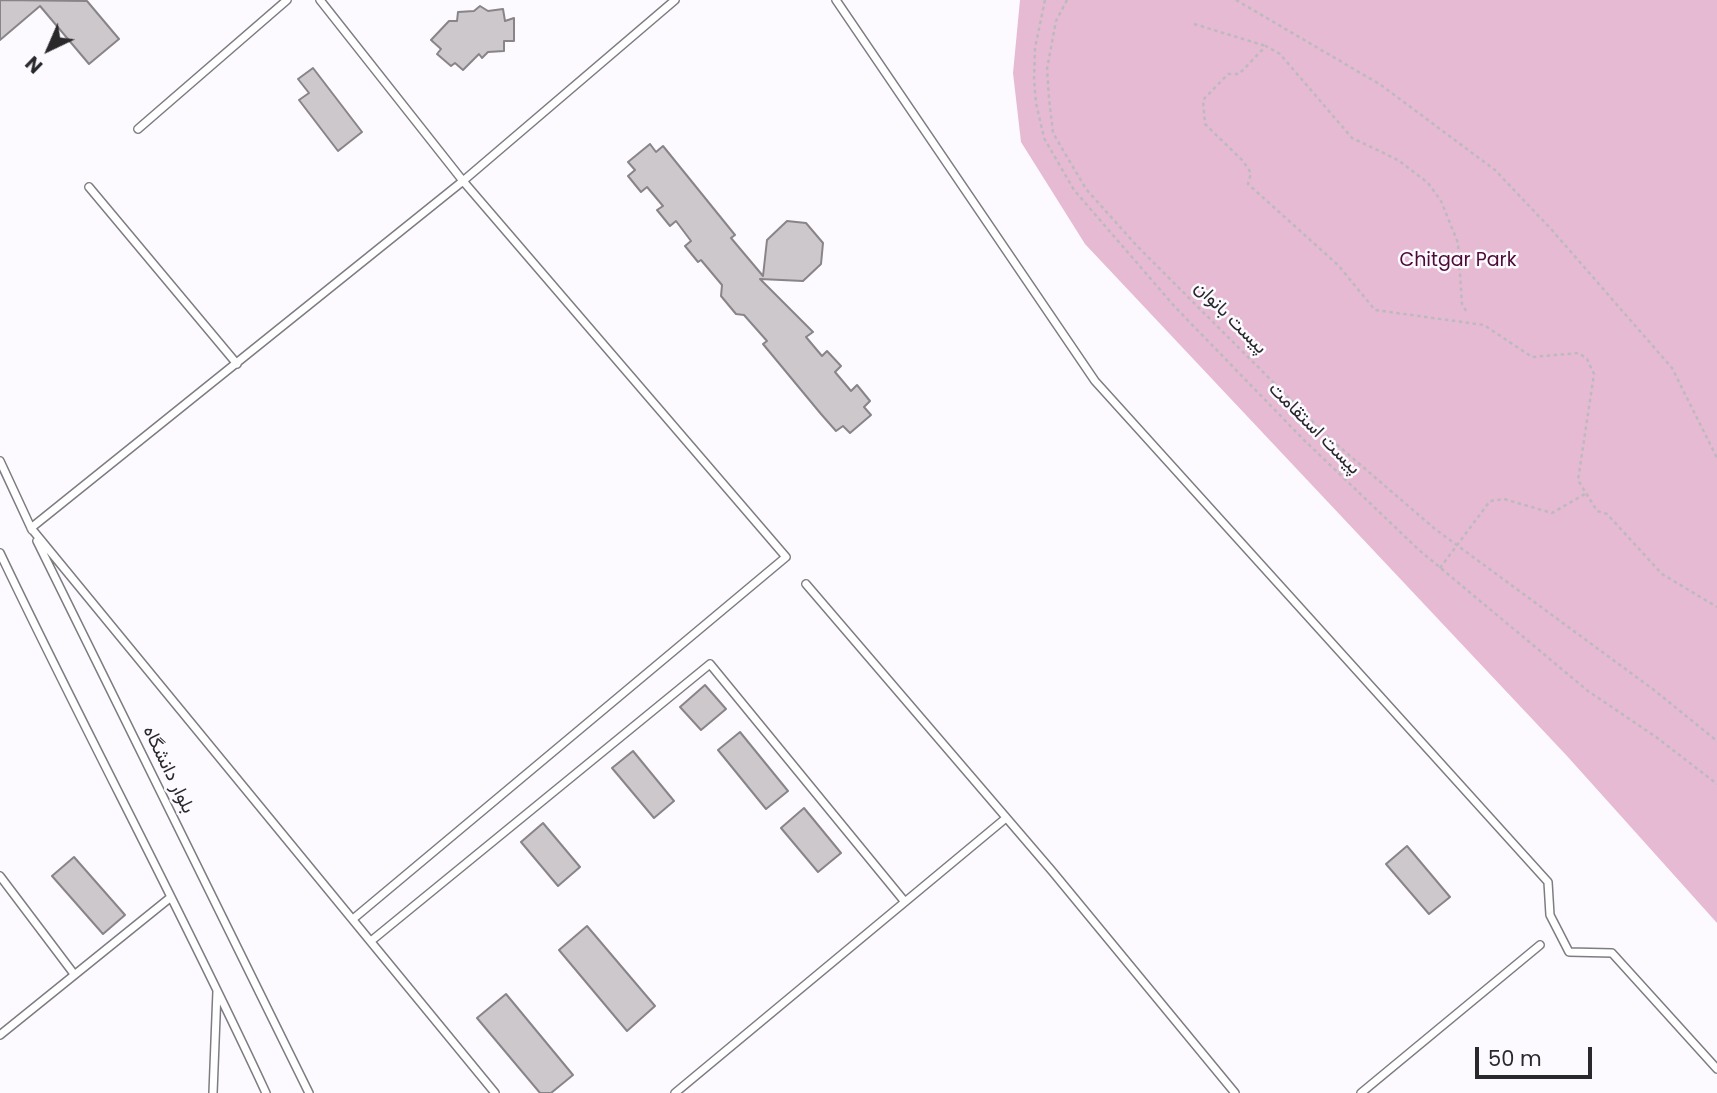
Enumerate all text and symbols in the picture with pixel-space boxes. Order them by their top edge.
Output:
north arrow [14,14,84,84]
text: N [20,50,49,79]
park label: Chitgar Park [1400,250,1516,272]
street label: پیست بانوان [1189,277,1271,359]
street label: پیست استقامت [1263,378,1365,480]
street label: بلوار دانشگاه [137,723,199,817]
scale bar [1479,1034,1596,1078]
text: 50 m [1488,1044,1542,1073]

